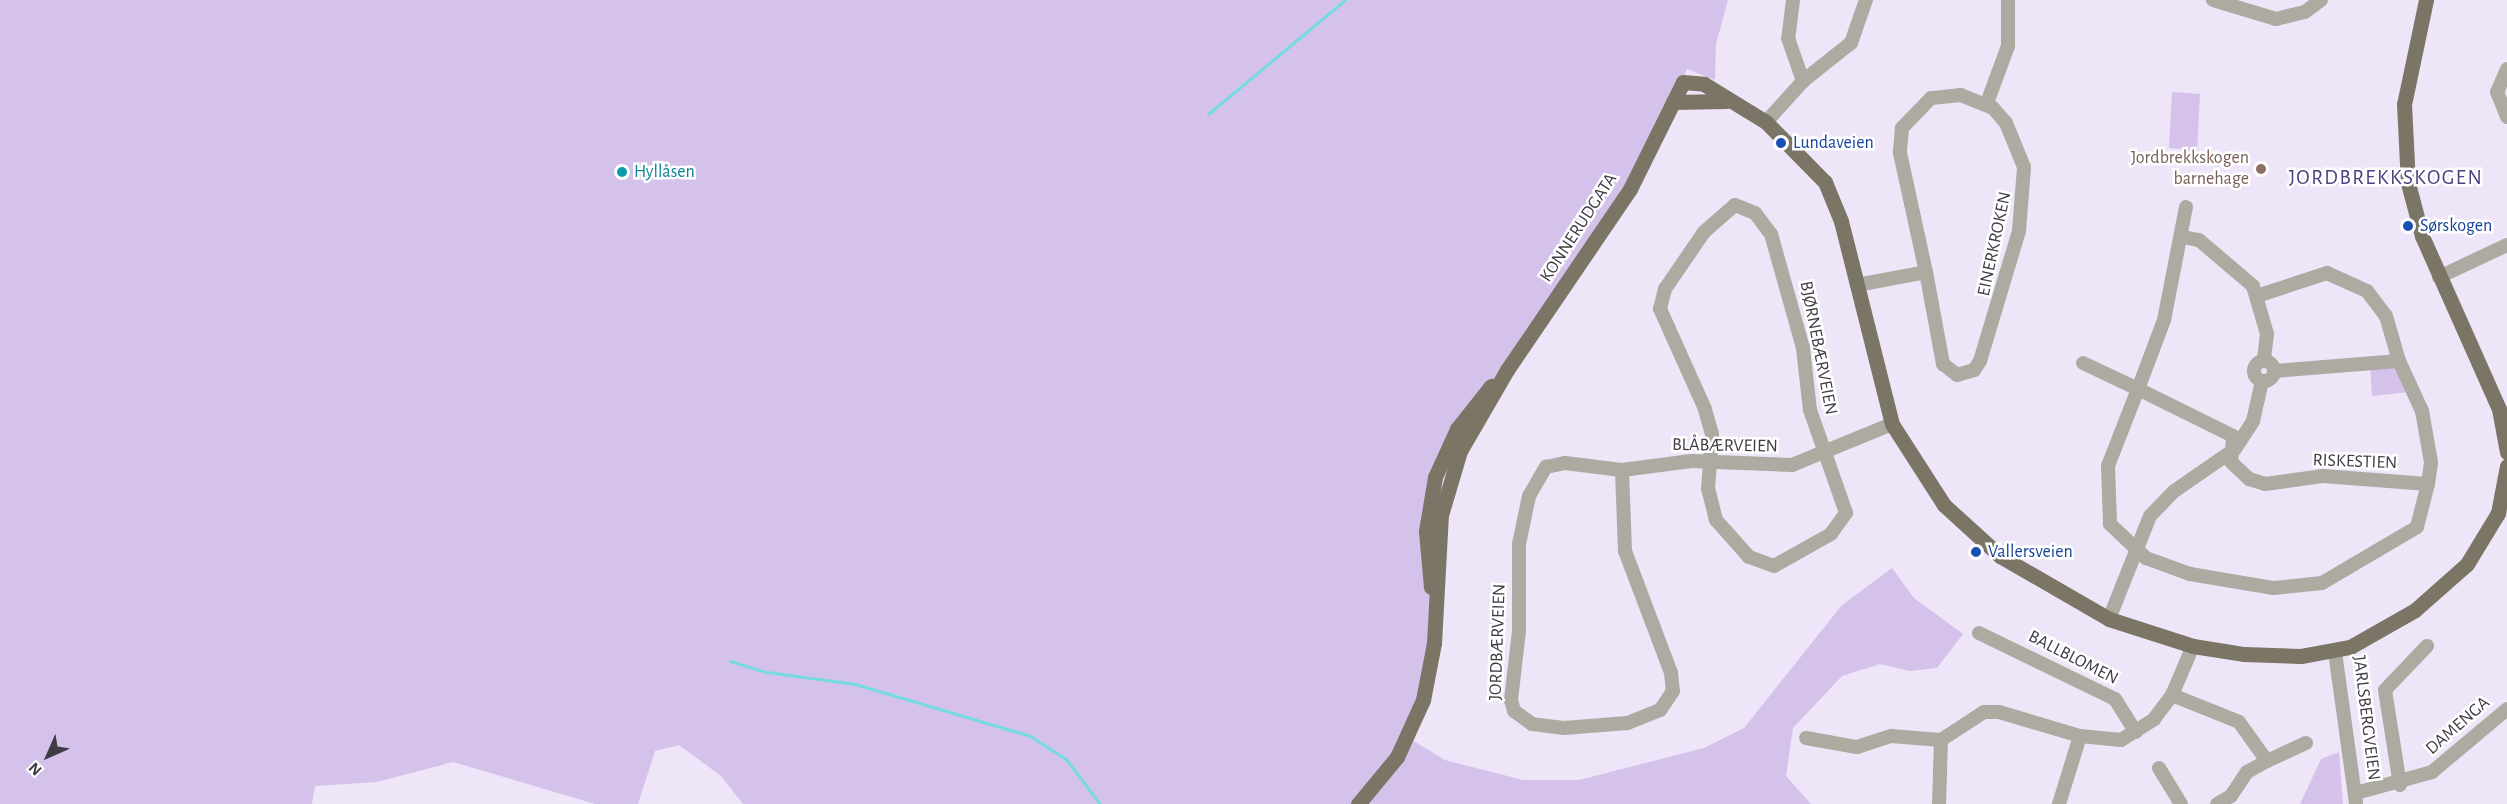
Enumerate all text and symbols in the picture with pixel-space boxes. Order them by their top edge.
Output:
place label: Lundaveien [1793,132,1874,154]
marker: Lundaveien [1774,136,1788,150]
place label: Jordbrekkskogen barnehage [2131,148,2249,190]
place label: Hyllåsen [634,161,695,183]
marker: Jordbrekkskogen barnehage [2254,162,2268,176]
marker: Hyllåsen [615,165,629,179]
district label: JORDBREKKSKOGEN [2289,165,2483,191]
street label: KONNERUDGATA [1536,170,1622,286]
street label: EINERKROKEN [1973,190,2017,298]
place label: Sørskogen [2420,215,2492,237]
marker: Sørskogen [2401,219,2415,233]
street label: BJØRNEBÆRVEIEN [1794,279,1842,417]
street label: BLÅBÆRVEIEN [1672,434,1778,458]
street label: RISKESTIEN [2312,450,2398,474]
place label: Vallersveien [1988,541,2073,563]
marker: Vallersveien [1969,545,1983,559]
street label: JORDBÆRVEIEN [1485,583,1511,701]
street label: BALLBLOMEN [2024,626,2122,690]
street label: JARLSBERGVEIEN [2348,654,2384,782]
street label: DAMENGA [2422,692,2494,760]
north arrow [18,726,78,786]
text: N [26,759,45,778]

